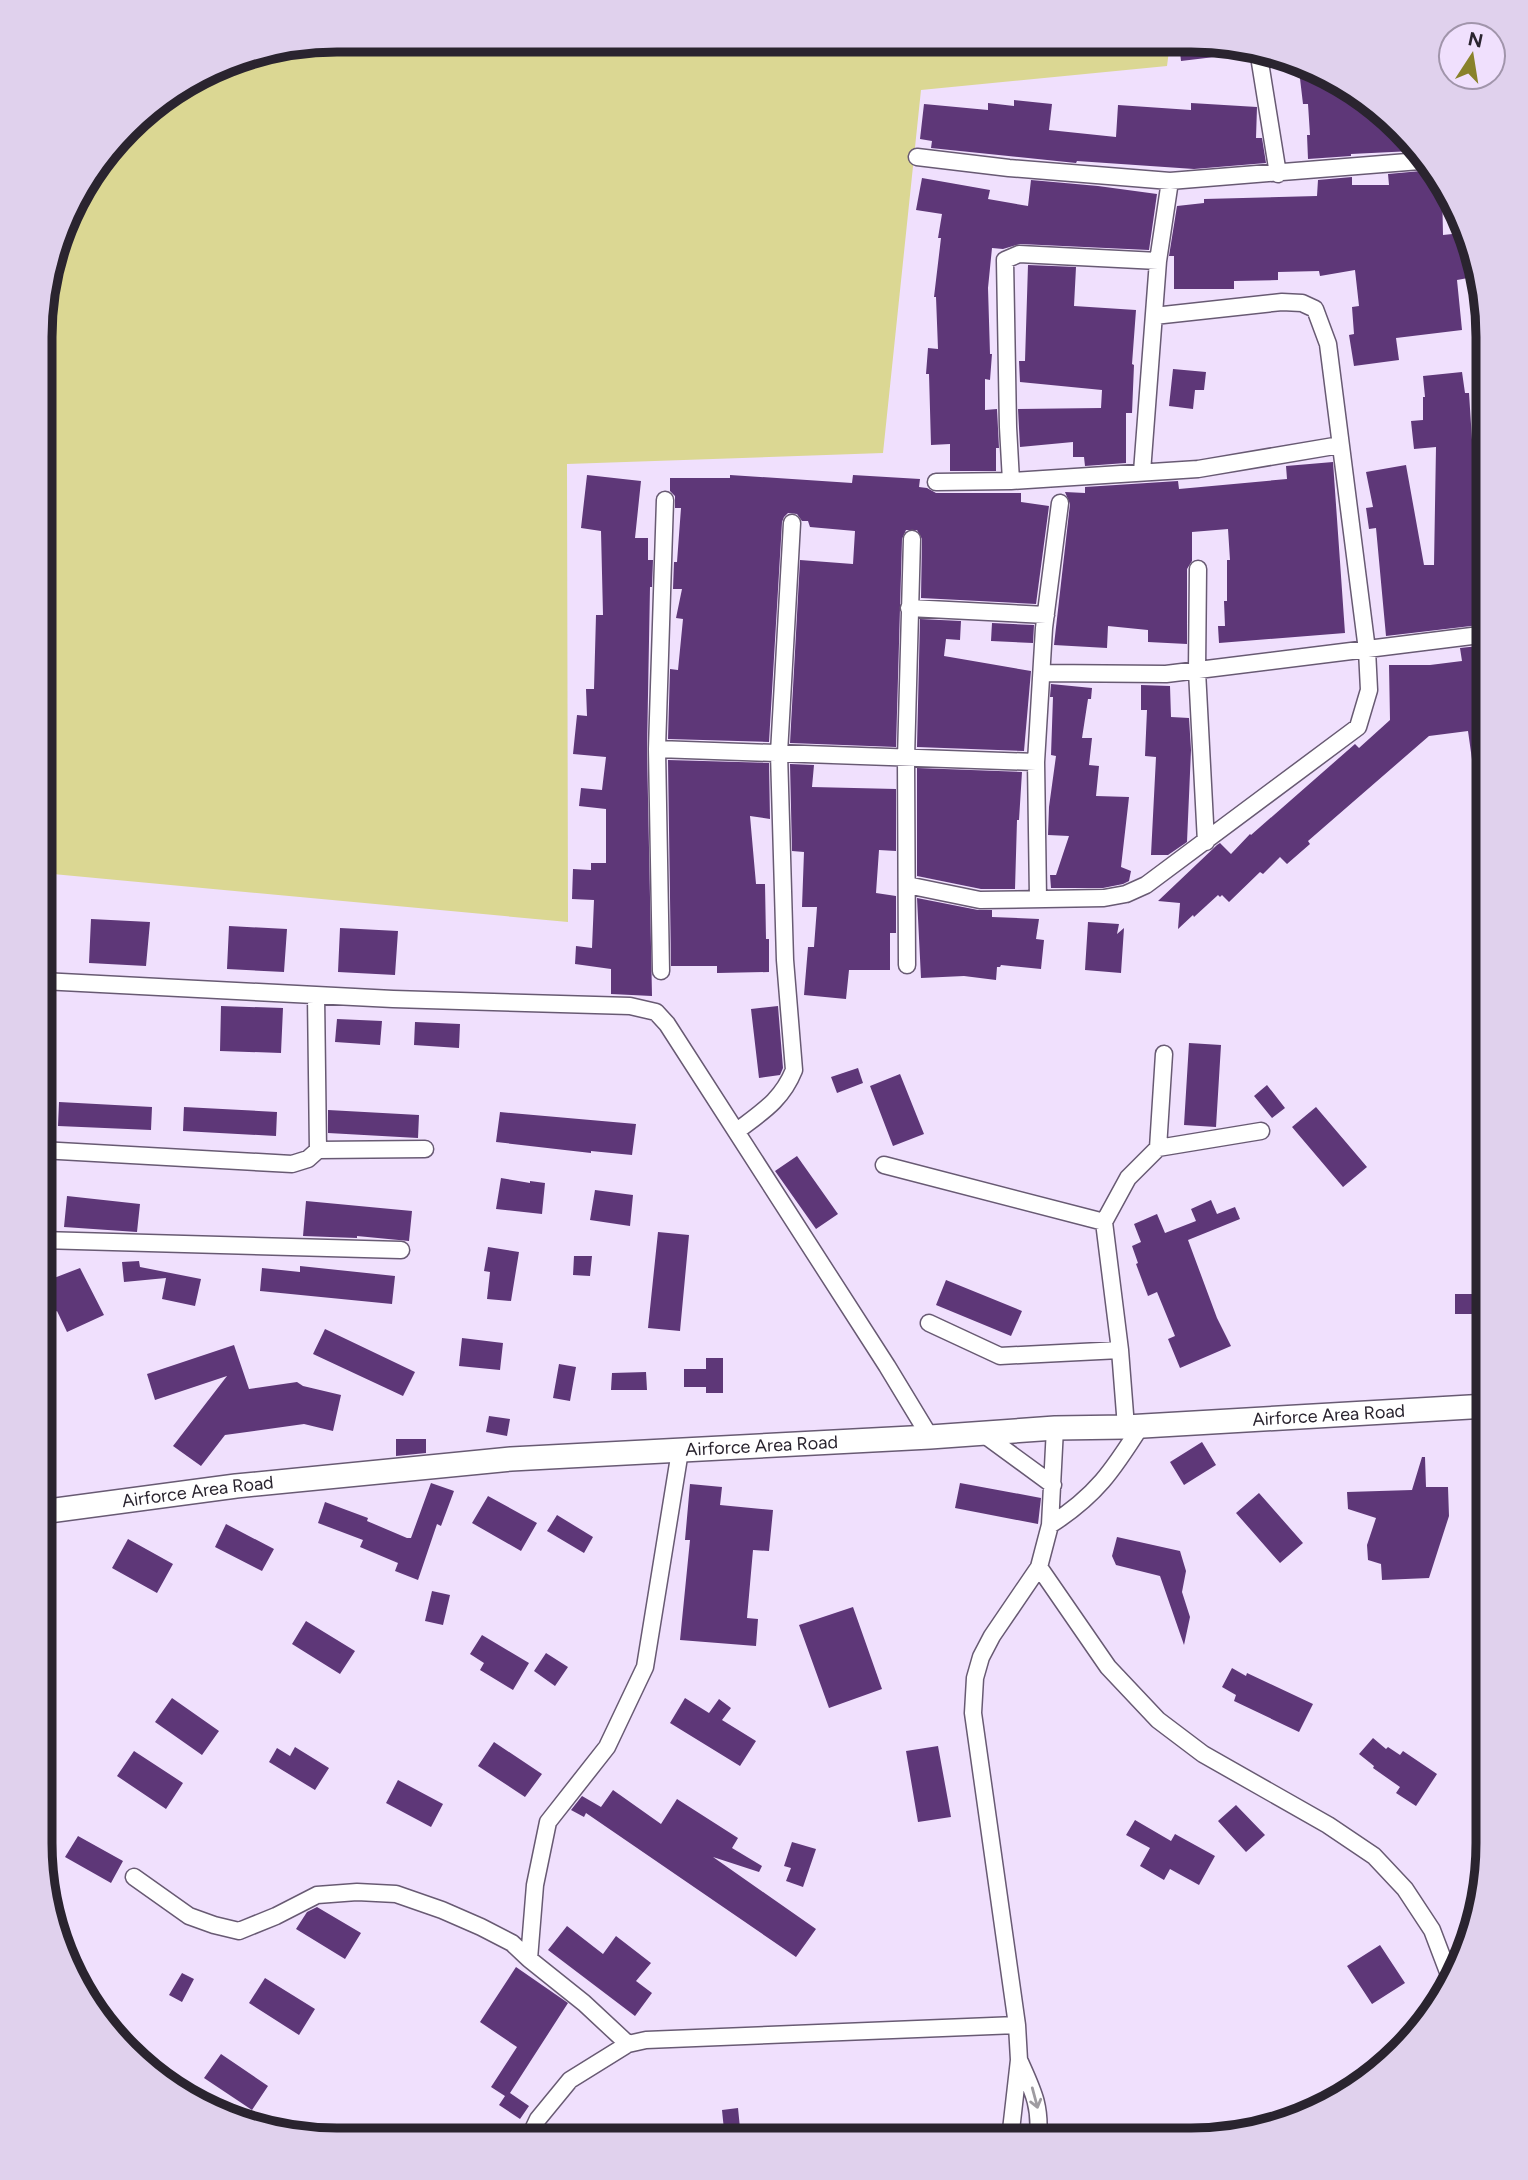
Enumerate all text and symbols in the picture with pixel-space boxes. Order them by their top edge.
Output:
north arrow [1437,21,1507,91]
text: N [1466,27,1485,53]
street label: Airforce Area Road [1252,1400,1406,1431]
street label: Airforce Area Road [685,1431,839,1461]
street label: Airforce Area Road [120,1471,275,1512]
one-way arrow [1029,2087,1042,2109]

